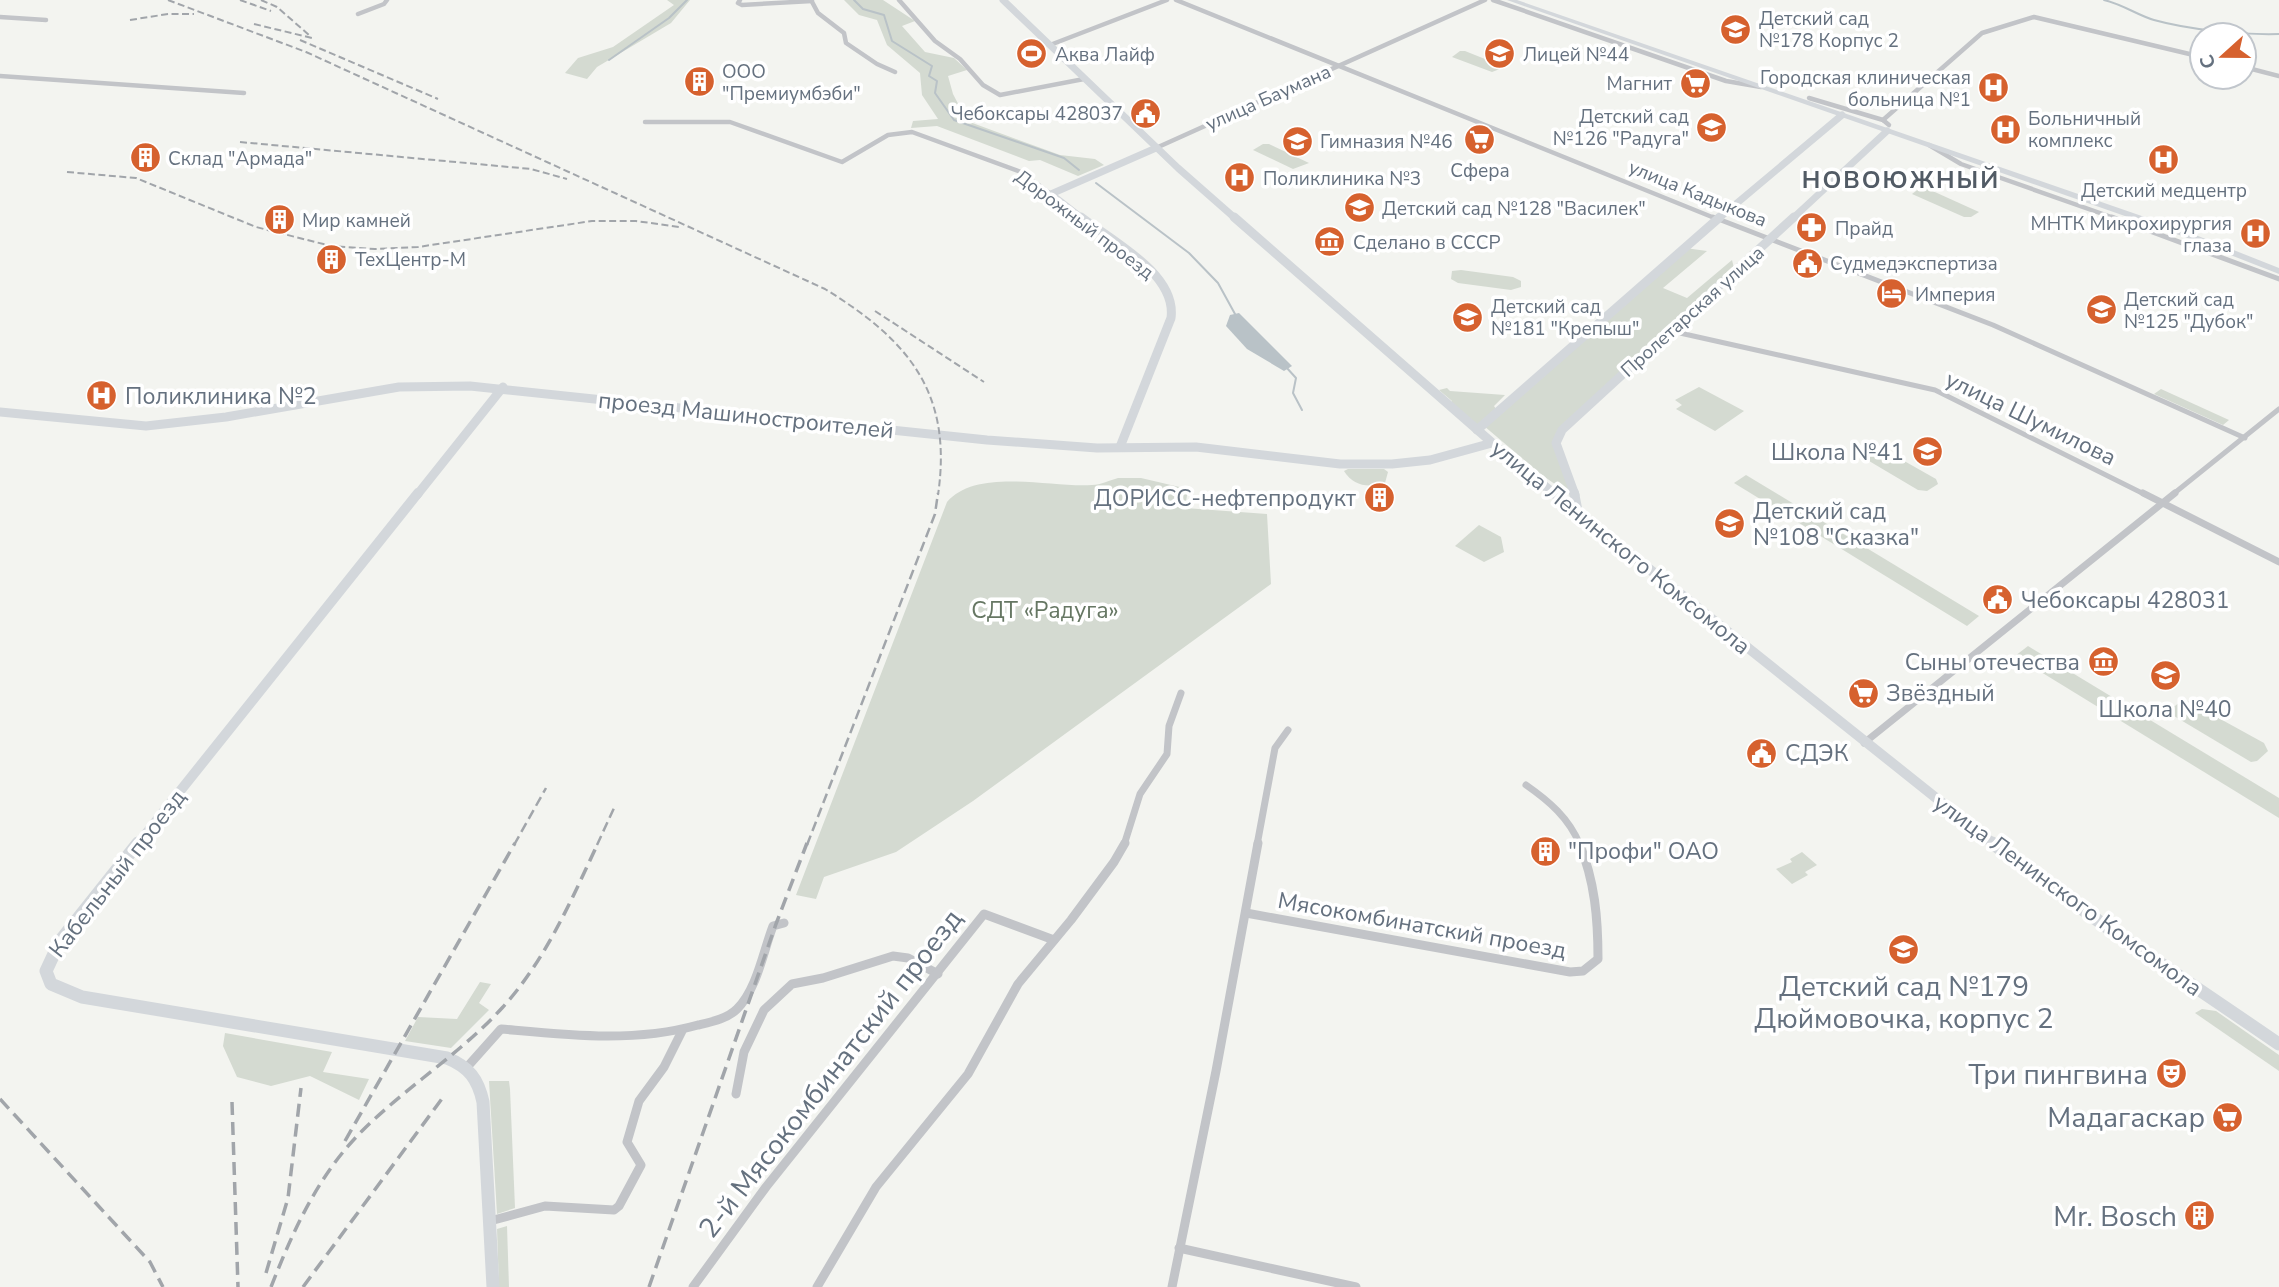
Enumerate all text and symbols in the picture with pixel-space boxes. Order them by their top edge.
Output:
place label: Детский сад №178 Корпус 2 [1759,6,1899,54]
school or university icon: Детский сад №178 Корпус 2 [1719,12,1753,46]
north arrow [2188,21,2258,91]
sports icon: Аква Лайф [1015,37,1049,71]
school or university icon: Лицей №44 [1483,37,1517,71]
place label: Аква Лайф [1055,42,1155,68]
place label: Лицей №44 [1523,42,1629,68]
text: С [2194,51,2223,72]
place label: ООО "Премиумбэби" [722,59,861,107]
street label: улица Баумана [1202,59,1335,137]
building icon: ООО "Премиумбэби" [682,65,716,99]
place label: Городская клиническая больница №1 [1760,65,1971,113]
supermarket icon: Магнит [1678,66,1712,100]
place label: Магнит [1607,71,1673,97]
hospital icon: Городская клиническая больница №1 [1977,71,2011,105]
public building icon: Чебоксары 428037 [1129,96,1163,130]
place label: Чебоксары 428037 [951,101,1123,127]
place label: Детский сад №126 "Радуга" [1553,104,1689,152]
place label: Больничный комплекс [2028,106,2141,154]
school or university icon: Детский сад №126 "Радуга" [1695,110,1729,144]
hospital icon: Больничный комплекс [1988,112,2022,146]
supermarket icon: Сфера [1463,122,1497,156]
school or university icon: Гимназия №46 [1280,124,1314,158]
place label: Гимназия №46 [1320,129,1453,155]
building icon: Склад "Армада" [128,141,162,175]
hospital icon: Детский медцентр [2147,142,2181,176]
place label: Склад "Армада" [168,146,312,172]
street label: улица Кадыкова [1625,154,1771,233]
place label: Сфера [1450,158,1510,184]
hospital icon: Поликлиника №3 [1223,161,1257,195]
street label: Дорожный проезд [1010,164,1159,286]
district label: НОВОЮЖНЫЙ [1802,164,2000,196]
place label: Поликлиника №3 [1263,166,1421,192]
place label: Детский медцентр [2081,178,2247,204]
school or university icon: Детский сад №128 "Василек" [1342,191,1376,225]
place label: Детский сад №128 "Василек" [1382,196,1646,222]
building icon: Мир камней [262,203,296,237]
place label: Мир камней [302,208,411,234]
pharmacy icon: Прайд [1795,211,1829,245]
place label: МНТК Микрохирургия глаза [2030,211,2232,259]
place label: Прайд [1835,216,1893,242]
hospital icon: МНТК Микрохирургия глаза [2238,217,2272,251]
museum icon: Сделано в СССР [1313,225,1347,259]
place label: Сделано в СССР [1353,230,1501,256]
street label: Пролетарская улица [1615,240,1770,383]
building icon: ТехЦентр-М [315,242,349,276]
public building icon: Судмедэкспертиза [1790,246,1824,280]
place label: ТехЦентр-М [355,247,466,273]
place label: Судмедэкспертиза [1830,251,1998,277]
hotel icon: Империя [1875,277,1909,311]
place label: Империя [1915,282,1996,308]
place label: Детский сад №125 "Дубок" [2124,287,2253,335]
school or university icon: Детский сад №125 "Дубок" [2084,293,2118,327]
place label: Детский сад №181 "Крепыш" [1491,294,1639,342]
school or university icon: Детский сад №181 "Крепыш" [1451,300,1485,334]
street label: улица Шумилова [1940,364,2121,473]
hospital icon: Поликлиника №2 [85,379,119,413]
place label: Поликлиника №2 [125,381,317,412]
street label: проезд Машиностроителей [597,385,895,446]
street label: улица Ленинского Комсомола [1485,433,1757,662]
school or university icon: Школа №41 [1910,435,1944,469]
place label: Школа №41 [1771,437,1904,468]
building icon: ДОРИСС-нефтепродукт [1362,481,1396,515]
place label: ДОРИСС-нефтепродукт [1094,483,1357,514]
place label: Детский сад №108 "Сказка" [1753,496,1919,553]
school or university icon: Детский сад №108 "Сказка" [1713,507,1747,541]
public building icon: Чебоксары 428031 [1981,583,2015,617]
place label: Чебоксары 428031 [2021,585,2230,616]
park label: СДТ «Радуга» [971,595,1119,626]
museum icon: Сыны отечества [2086,645,2120,679]
place label: Сыны отечества [1905,647,2080,678]
school or university icon: Школа №40 [2148,658,2182,692]
supermarket icon: Звёздный [1846,676,1880,710]
place label: Звёздный [1886,678,1995,709]
place label: Школа №40 [2098,694,2232,725]
public building icon: СДЭК [1745,736,1779,770]
place label: СДЭК [1785,738,1849,769]
street label: Кабельный проезд [42,783,193,964]
street label: улица Ленинского Комсомола [1927,787,2208,1004]
building icon: "Профи" ОАО [1528,834,1562,868]
place label: "Профи" ОАО [1568,836,1719,867]
street label: Мясокомбинатский проезд [1275,885,1569,966]
street label: 2-й Мясокомбинатский проезд [690,901,971,1246]
school or university icon: Детский сад №179 Дюймовочка, корпус 2 [1887,932,1921,966]
place label: Детский сад №179 Дюймовочка, корпус 2 [1754,968,2054,1038]
place label: Три пингвина [1969,1056,2148,1094]
theatre icon: Три пингвина [2154,1057,2188,1091]
place label: Мадагаскар [2047,1099,2205,1137]
supermarket icon: Мадагаскар [2211,1100,2245,1134]
place label: Mr. Bosch [2053,1198,2177,1236]
building icon: Mr. Bosch [2183,1199,2217,1233]

